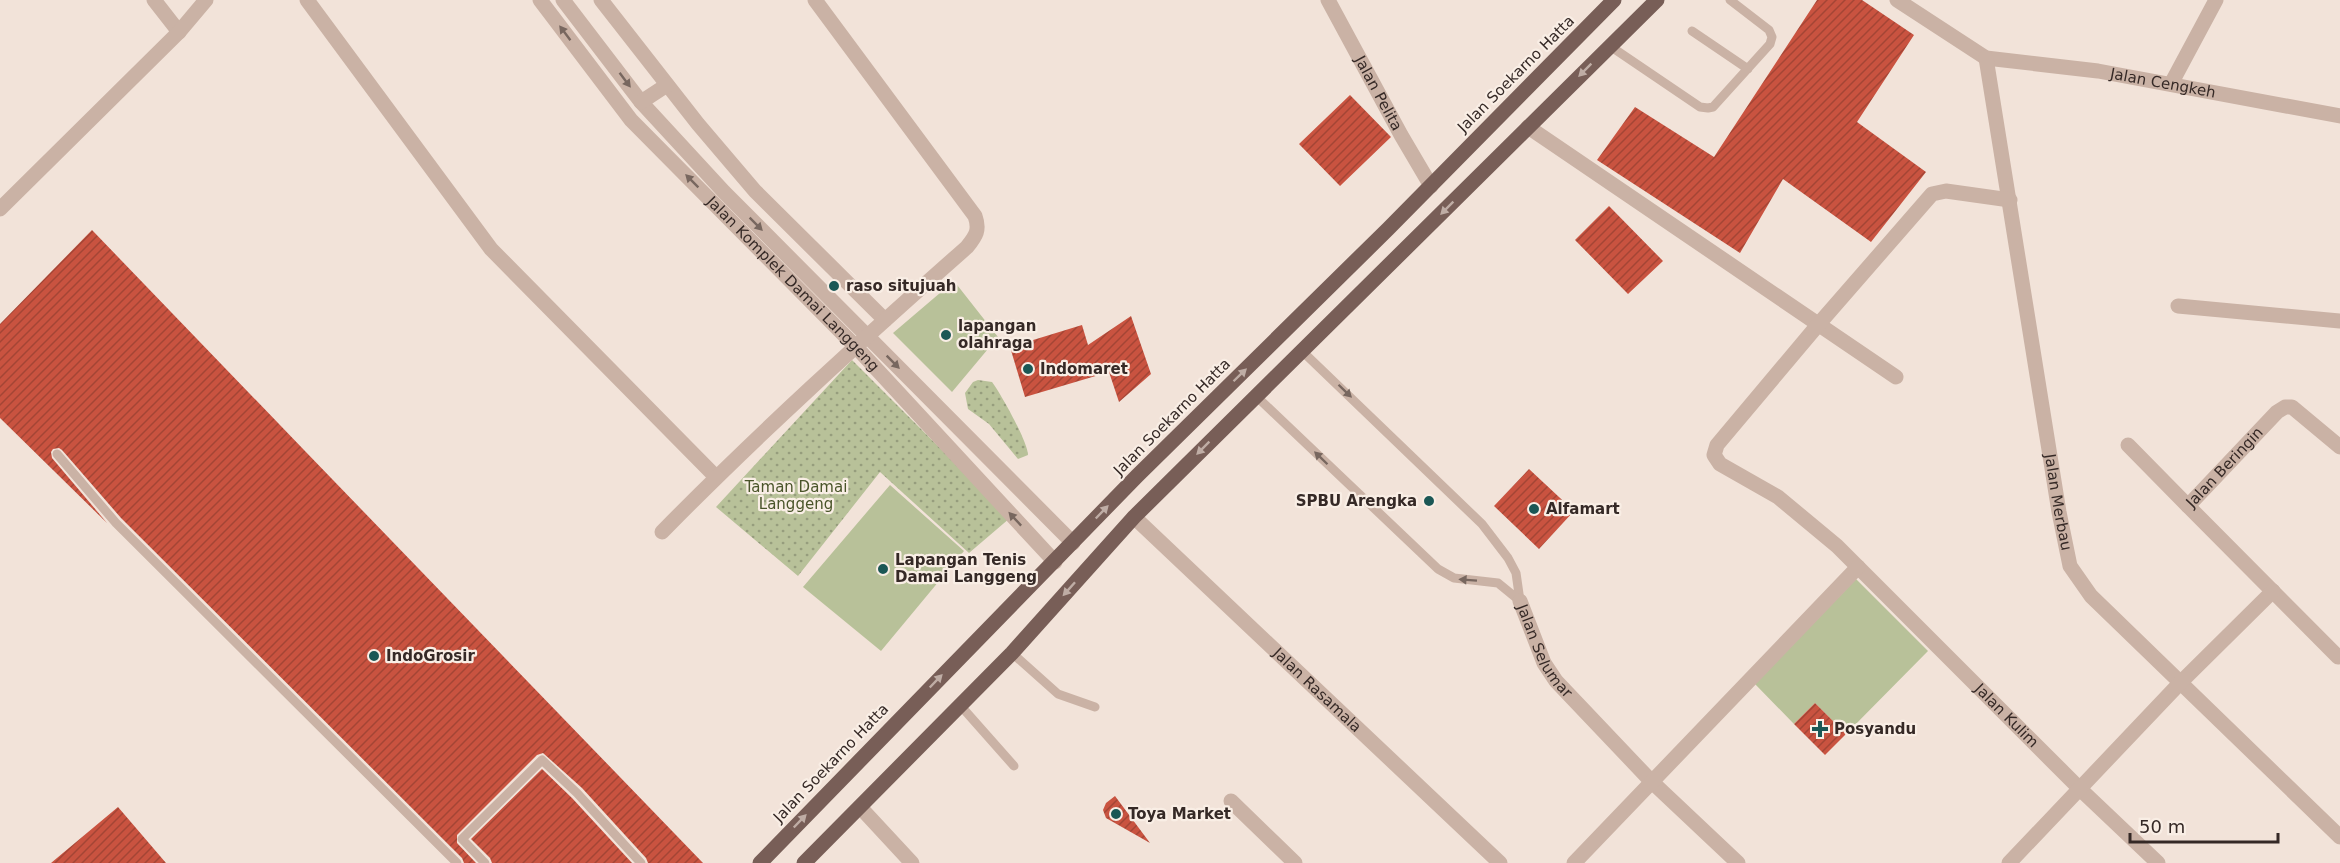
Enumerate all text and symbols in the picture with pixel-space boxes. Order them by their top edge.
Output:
street label: Jalan Soekarno Hatta [1453,12,1578,137]
one-way arrow [560,26,572,41]
street label: Jalan Pelita [1350,52,1406,134]
one-way arrow [1578,63,1592,78]
street label: Jalan Cengkeh [2108,64,2217,102]
one-way arrow [618,72,631,88]
one-way arrow [684,174,699,188]
street label: Jalan Komplek Damai Langgeng [702,192,883,375]
one-way arrow [1440,200,1454,214]
one-way arrow [748,216,762,230]
place label: raso situjuah [846,277,957,295]
marker: raso situjuah [827,279,841,293]
place label: lapangan olahraga [958,317,1036,352]
marker: lapangan olahraga [939,328,953,342]
one-way arrow [886,355,900,369]
street label: Jalan Soekarno Hatta [1109,355,1234,480]
place label: Indomaret [1040,360,1128,378]
marker: Indomaret [1021,362,1035,376]
one-way arrow [1233,368,1247,382]
one-way arrow [1337,384,1352,398]
street label: Jalan Beringin [2182,423,2267,512]
one-way arrow [1197,441,1211,455]
one-way arrow [1314,451,1328,465]
street label: Jalan Merbau [2041,452,2076,552]
park label: Taman Damai Langgeng [744,478,847,513]
place label: SPBU Arengka [1296,492,1417,510]
marker: SPBU Arengka [1422,494,1436,508]
place label: Alfamart [1546,500,1620,518]
marker: Alfamart [1527,502,1541,516]
one-way arrow [1095,506,1109,520]
one-way arrow [1009,512,1022,527]
place label: Lapangan Tenis Damai Langgeng [895,551,1037,586]
marker: Lapangan Tenis Damai Langgeng [876,562,890,576]
one-way arrow [1459,575,1478,585]
one-way arrow [1063,581,1076,596]
street label: Jalan Selumar [1513,601,1577,702]
street label: Jalan Rasamala [1268,643,1365,736]
place label: IndoGrosir [386,647,475,665]
marker: IndoGrosir [367,649,381,663]
one-way arrow [929,675,943,689]
street label: Jalan Kulim [1970,679,2042,751]
street label: Jalan Soekarno Hatta [769,700,892,827]
marker: Posyandu [1811,720,1829,738]
place label: Posyandu [1834,720,1916,738]
place label: Toya Market [1128,805,1231,823]
scale bar [2130,806,2278,844]
marker: Toya Market [1109,807,1123,821]
one-way arrow [793,815,807,829]
text: 50 m [2139,816,2185,837]

